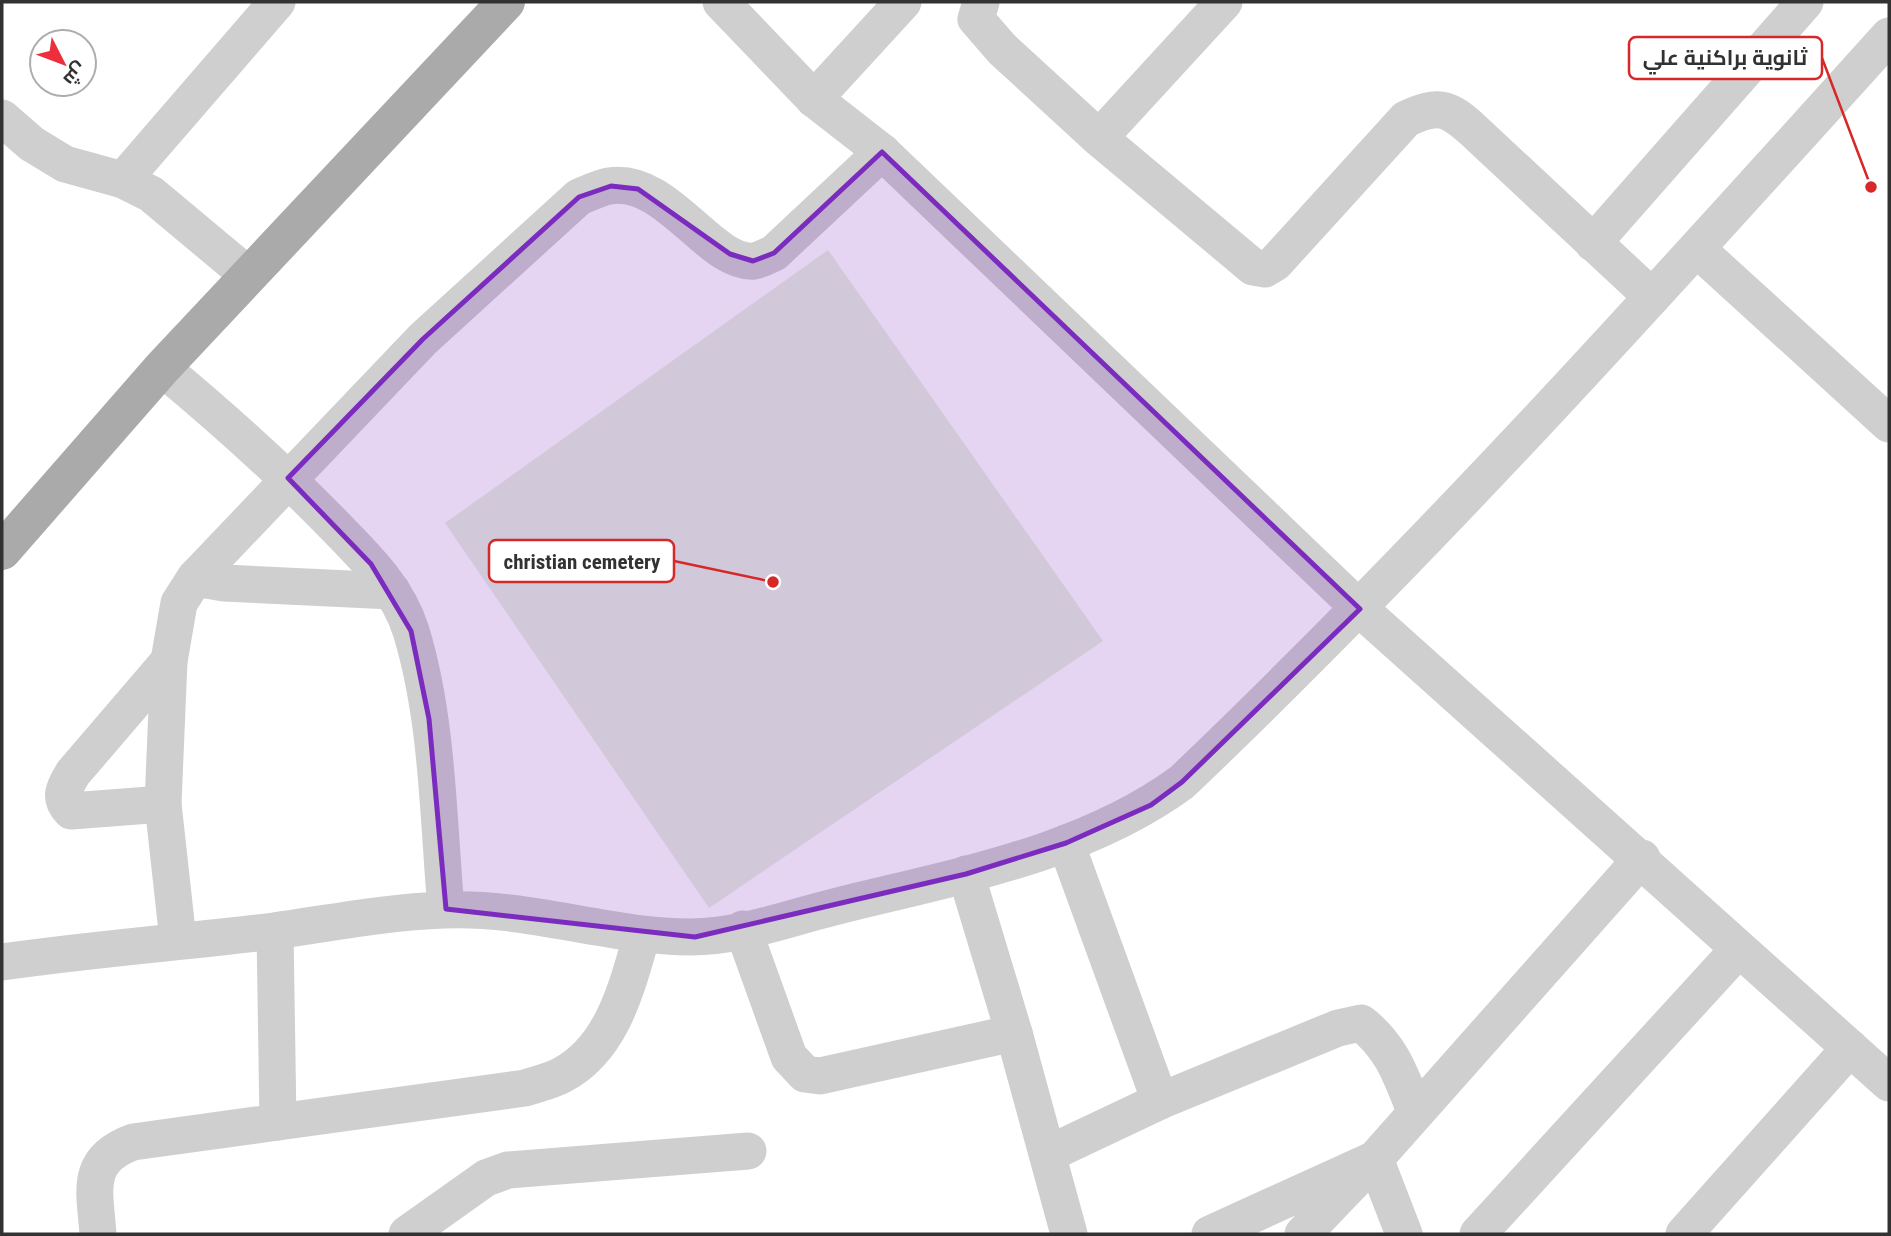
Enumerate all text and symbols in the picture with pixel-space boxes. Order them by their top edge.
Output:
north arrow [28,28,98,98]
callout: ثانوية براكنية علي [1629,37,1822,79]
text: ثانوية براكنية علي [1643,46,1807,75]
text: ش [59,57,92,91]
callout: christian cemetery [489,540,674,582]
text: christian cemetery [504,550,661,574]

